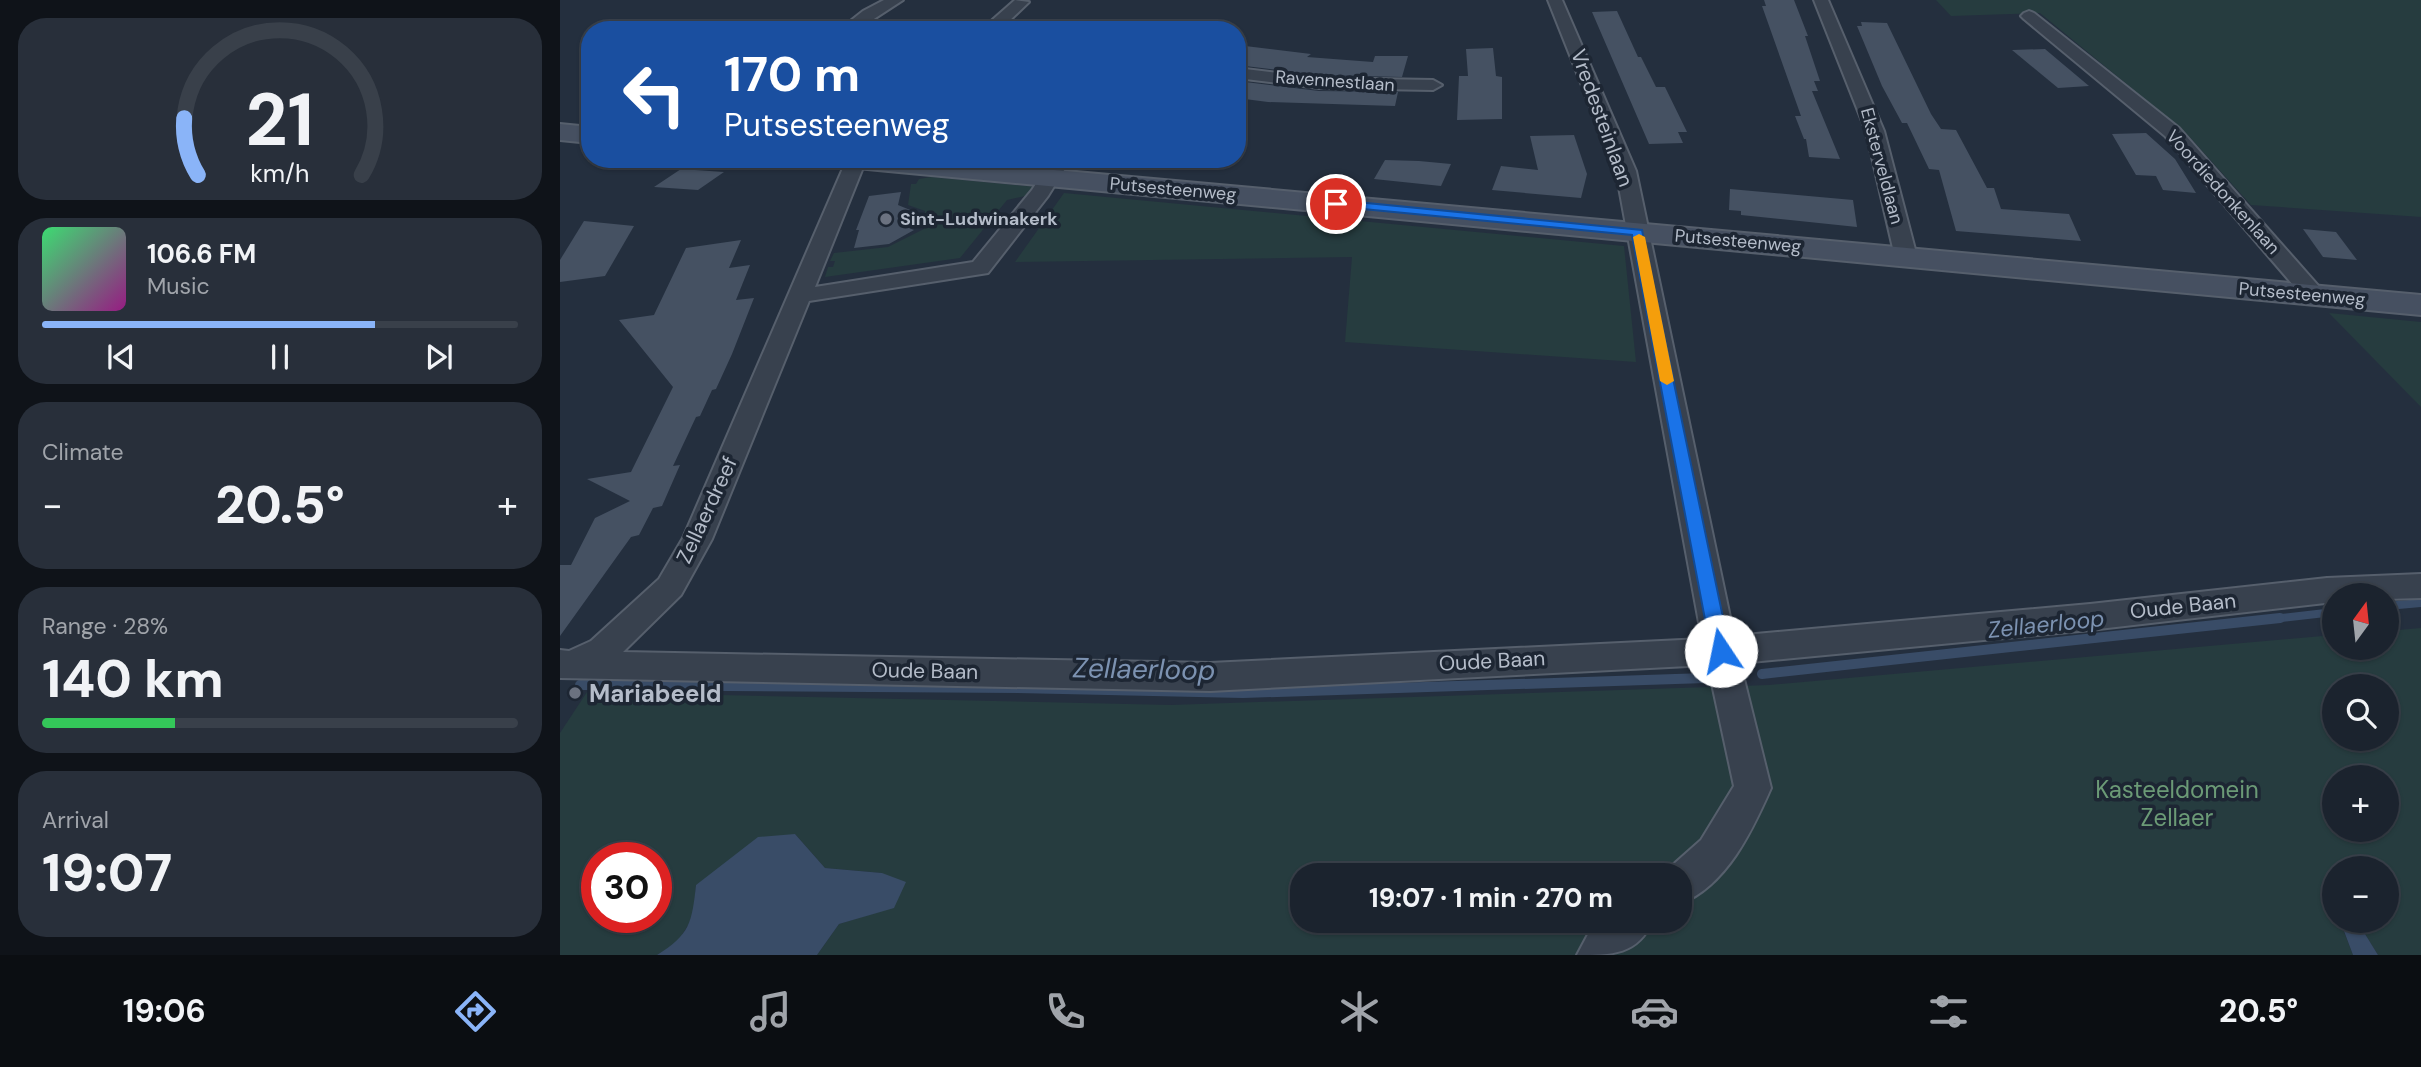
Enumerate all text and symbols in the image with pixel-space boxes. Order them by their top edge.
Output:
text: 170 m [724,42,860,106]
street label: Vredesteinlaan [1564,45,1640,191]
icon: left [609,49,700,140]
street label: Ravennestlaan [1274,65,1396,97]
text: 21 [246,73,314,168]
text: Putsesteenweg [724,104,950,146]
street label: Eksterveldlaan [1855,105,1909,227]
street label: Voordiedonkenlaan [2161,125,2285,259]
text: km/h [250,157,310,190]
street label: Putsesteenweg [1109,172,1237,206]
pin [1306,174,1366,234]
icon: arrive [1317,185,1355,223]
place label: Sint-Ludwinakerk [900,207,1058,231]
marker: Sint-Ludwinakerk [878,211,894,227]
street label: Putsesteenweg [1674,224,1802,258]
text: 106.6 FM [147,237,256,271]
text: Music [147,271,210,301]
street label: Putsesteenweg [2238,277,2366,311]
icon: previous [102,338,140,376]
icon: pause [261,338,299,376]
icon: next [420,338,458,376]
text: Climate [42,437,124,467]
street label: Zellaerdreef [670,452,744,568]
text: 20.5° [215,471,345,539]
text: − [42,480,63,530]
text: + [497,480,518,530]
north arrow [2322,583,2399,660]
map controls [2322,583,2399,933]
street label: Oude Baan [2129,587,2237,625]
water label: Zellaerloop [1986,603,2106,645]
text: Range · 28% [42,611,168,641]
position arrow [1684,614,1758,688]
street label: Oude Baan [1438,644,1546,678]
text: 140 km [42,645,224,713]
water label: Zellaerloop [1072,649,1216,689]
street label: Oude Baan [871,656,979,686]
button: search [2322,674,2399,751]
place label: Mariabeeld [589,678,722,709]
marker: Mariabeeld [567,685,583,701]
button: + [2322,765,2399,842]
park label: Kasteeldomein Zellaer [2095,774,2259,833]
text: Arrival [42,805,109,835]
text: 19:07 [42,839,172,907]
speed limit sign: 30 [581,842,672,933]
button: − [2322,856,2399,933]
text: 19:07 · 1 min · 270 m [1369,881,1613,915]
icon: directions [451,987,500,1036]
icon: music [746,987,795,1036]
icon: phone [1041,987,1090,1036]
icon: climate [1335,987,1384,1036]
icon: car [1630,987,1679,1036]
icon: filters [1924,987,1973,1036]
text: 19:06 [123,990,206,1032]
text: 20.5° [2219,990,2298,1032]

